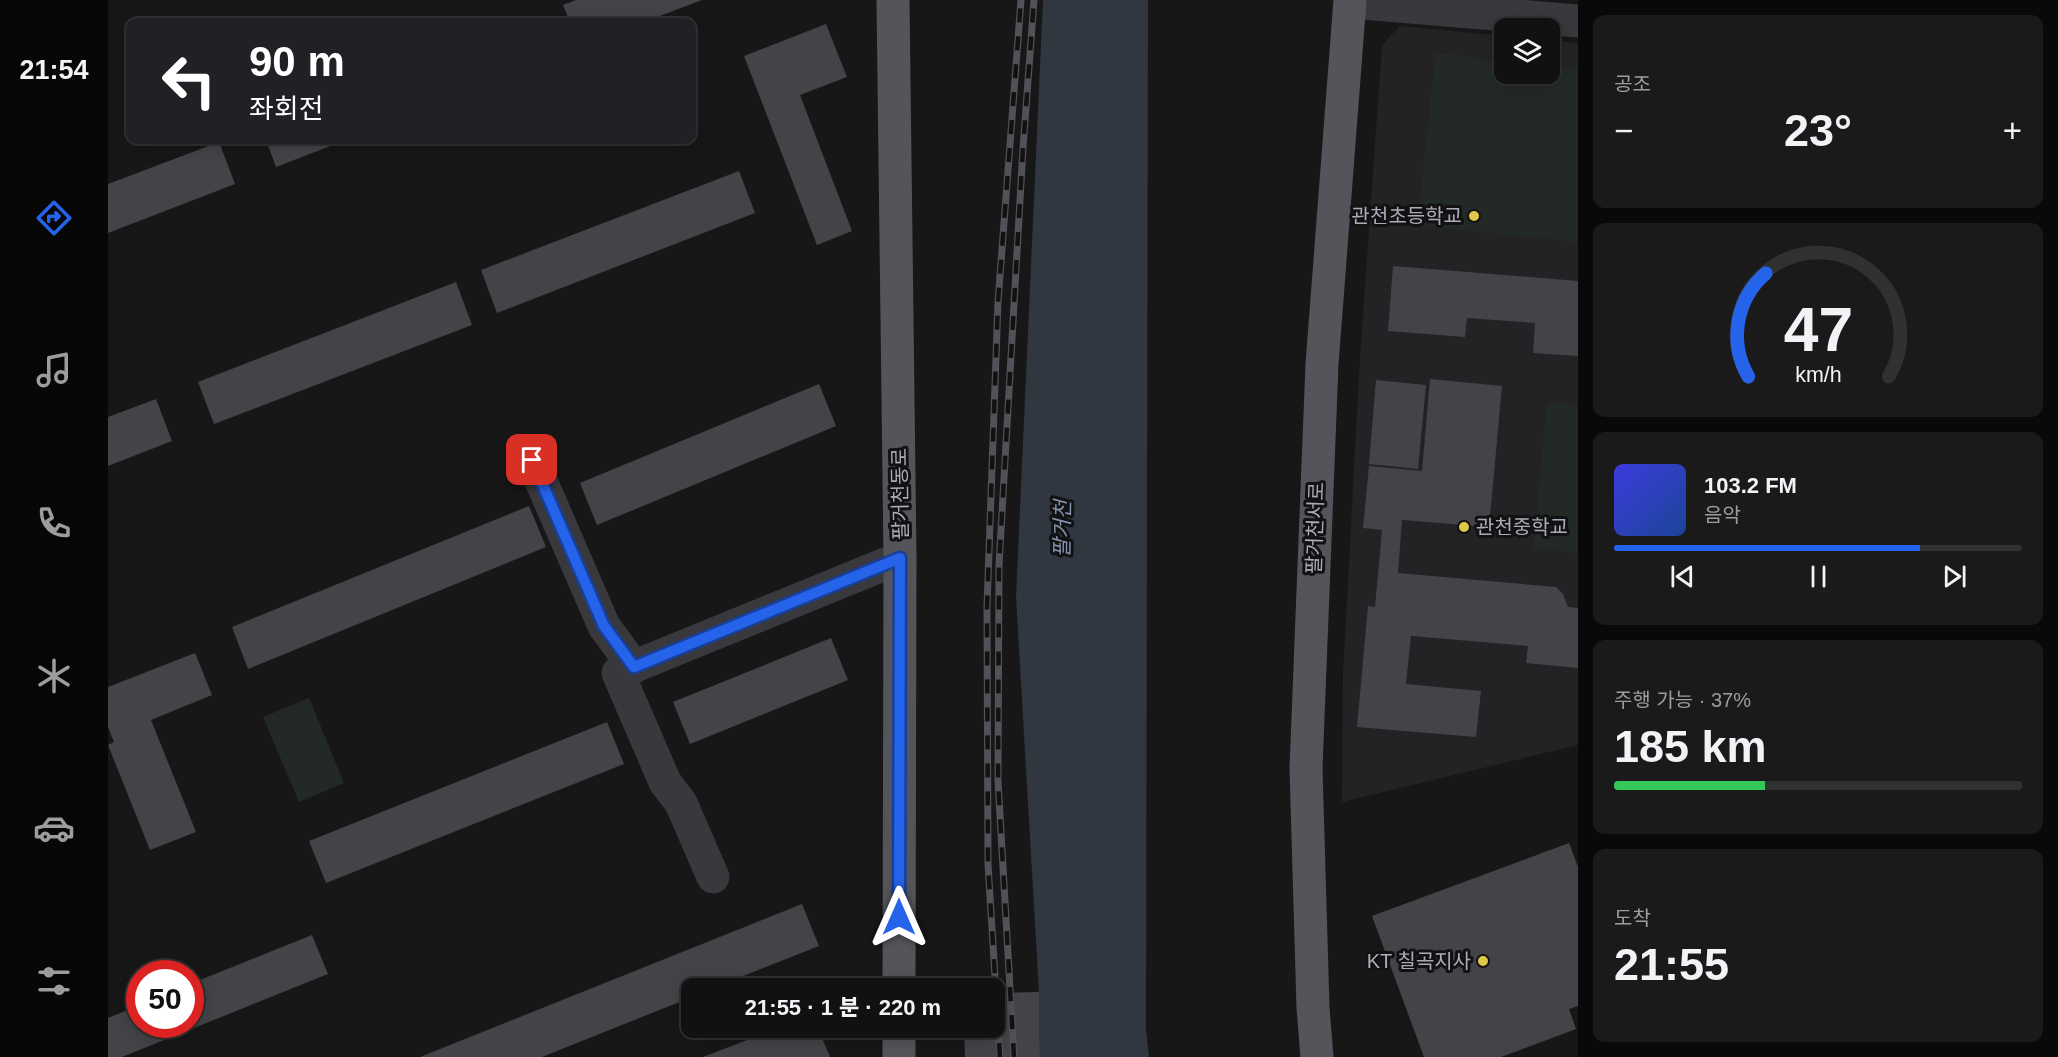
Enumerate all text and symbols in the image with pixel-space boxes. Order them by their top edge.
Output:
map controls [1494,18,1560,84]
button: layers [1494,18,1560,84]
text: 90 m [249,38,345,85]
icon: left [150,42,228,120]
text: 21:54 [19,55,89,85]
text: 공조 [1614,73,1651,95]
text: 좌회전 [249,94,324,124]
text: 23° [1784,105,1852,156]
text: − [1614,112,1633,149]
text: + [2003,112,2022,149]
icon: directions [33,197,75,239]
place label: 관천초등학교 [1352,205,1462,227]
marker: 관천초등학교 [1467,209,1481,223]
text: 47 [1783,295,1853,364]
icon: music [33,349,75,391]
text: km/h [1795,364,1841,388]
pin [506,434,557,485]
icon: arrive [515,443,548,476]
street label: 팔거천동로 [888,448,912,540]
text: 103.2 FM [1704,473,1797,498]
street label: 팔거천서로 [1302,482,1328,574]
water label: 팔거천 [1050,497,1074,558]
icon: phone [33,502,75,544]
text: 음악 [1704,504,1741,526]
place label: 관천중학교 [1476,516,1568,538]
marker: 관천중학교 [1457,520,1471,534]
icon: previous [1666,560,1699,593]
icon: pause [1802,560,1835,593]
icon: next [1938,560,1971,593]
icon: climate [33,655,75,697]
text: 주행 가능 · 37% [1614,689,1751,711]
text: 185 km [1614,721,1767,772]
icon: car [33,807,75,849]
position arrow [867,885,931,949]
text: 도착 [1614,907,1651,929]
text: 21:55 [1614,939,1729,990]
place label: KT 칠곡지사 [1367,950,1471,972]
marker: KT 칠곡지사 [1476,954,1490,968]
icon: filters [33,960,75,1002]
speed limit sign: 50 [126,960,204,1038]
text: 21:55 · 1 분 · 220 m [745,995,941,1020]

